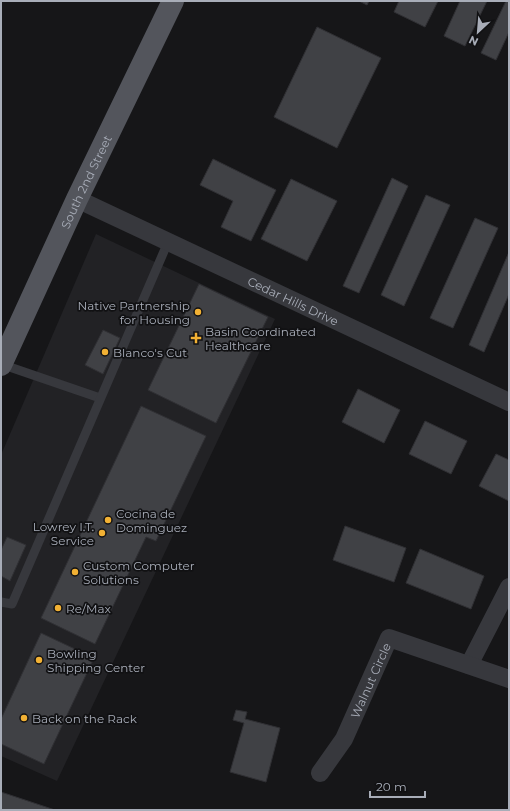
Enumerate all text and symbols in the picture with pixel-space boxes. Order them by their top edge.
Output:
north arrow [458,12,498,52]
text: N [467,33,481,49]
street label: South 2nd Street [57,132,114,231]
street label: Cedar Hills Drive [245,273,341,328]
place label: Native Partnership for Housing [77,298,190,327]
marker: Native Partnership for Housing [193,307,203,317]
place label: Basin Coordinated Healthcare [205,324,316,353]
marker: Basin Coordinated Healthcare [190,332,202,344]
place label: Blanco's Cut [113,345,187,360]
marker: Blanco's Cut [100,347,110,357]
place label: Cocina de Dominguez [116,506,187,535]
marker: Cocina de Dominguez [103,515,113,525]
place label: Lowrey I.T. Service [33,519,94,548]
marker: Lowrey I.T. Service [97,528,107,538]
place label: Custom Computer Solutions [83,558,195,587]
marker: Custom Computer Solutions [70,567,80,577]
place label: Re/Max [66,601,111,616]
marker: Re/Max [53,603,63,613]
street label: Walnut Circle [347,640,394,720]
place label: Bowling Shipping Center [47,646,145,675]
marker: Bowling Shipping Center [34,655,44,665]
place label: Back on the Rack [32,711,138,726]
marker: Back on the Rack [19,713,29,723]
scale bar [370,773,425,799]
text: 20 m [376,779,407,794]

